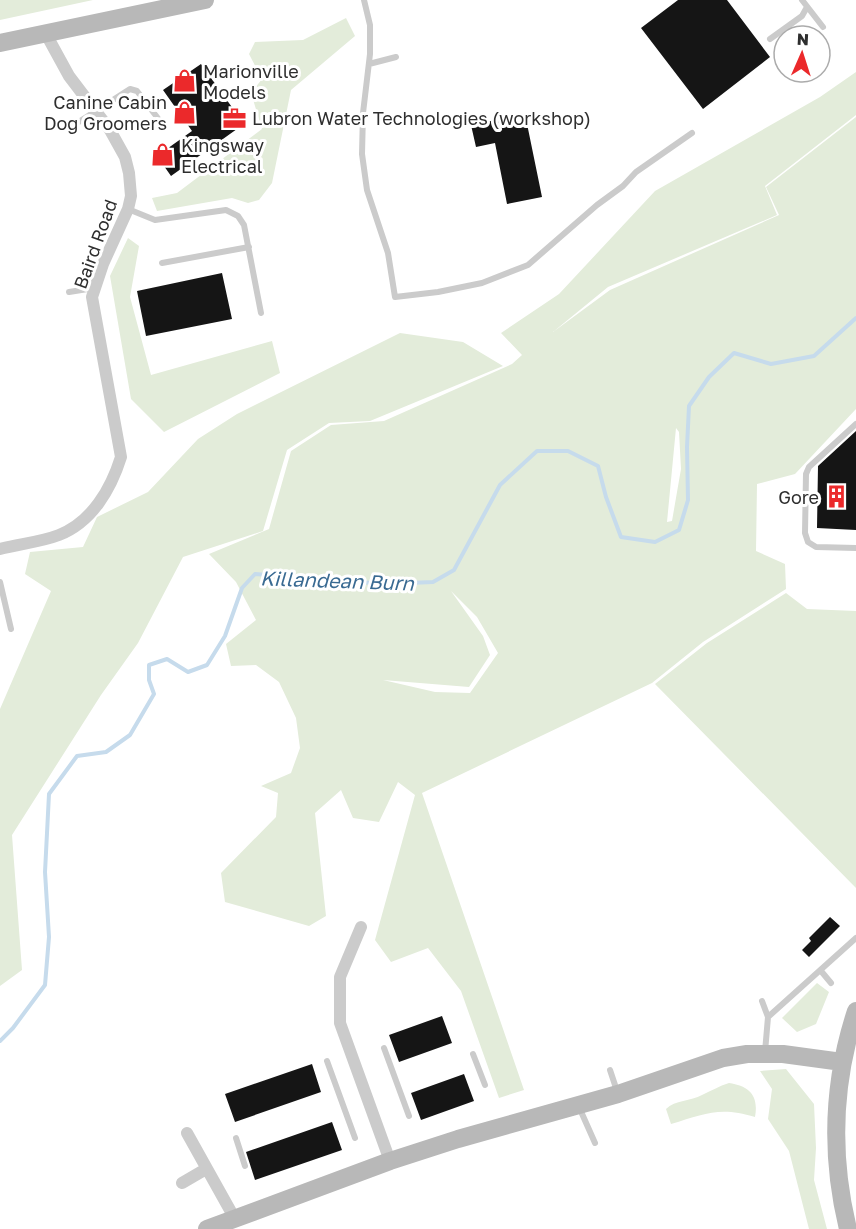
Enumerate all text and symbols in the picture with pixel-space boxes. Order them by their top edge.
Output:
north arrow [772,24,832,84]
text: N [796,29,809,49]
place label: Marionville Models [203,60,299,103]
shop icon: Marionville Models [172,68,198,94]
place label: Canine Cabin Dog Groomers [44,91,167,134]
shop icon: Canine Cabin Dog Groomers [172,99,198,125]
office icon: Lubron Water Technologies (workshop) [221,105,247,131]
place label: Lubron Water Technologies (workshop) [252,107,591,129]
place label: Kingsway Electrical [181,134,264,177]
shop icon: Kingsway Electrical [150,142,176,168]
street label: Baird Road [69,196,121,292]
building icon: Gore [824,484,850,510]
place label: Gore [778,486,819,508]
water label: Killandean Burn [260,565,415,595]

